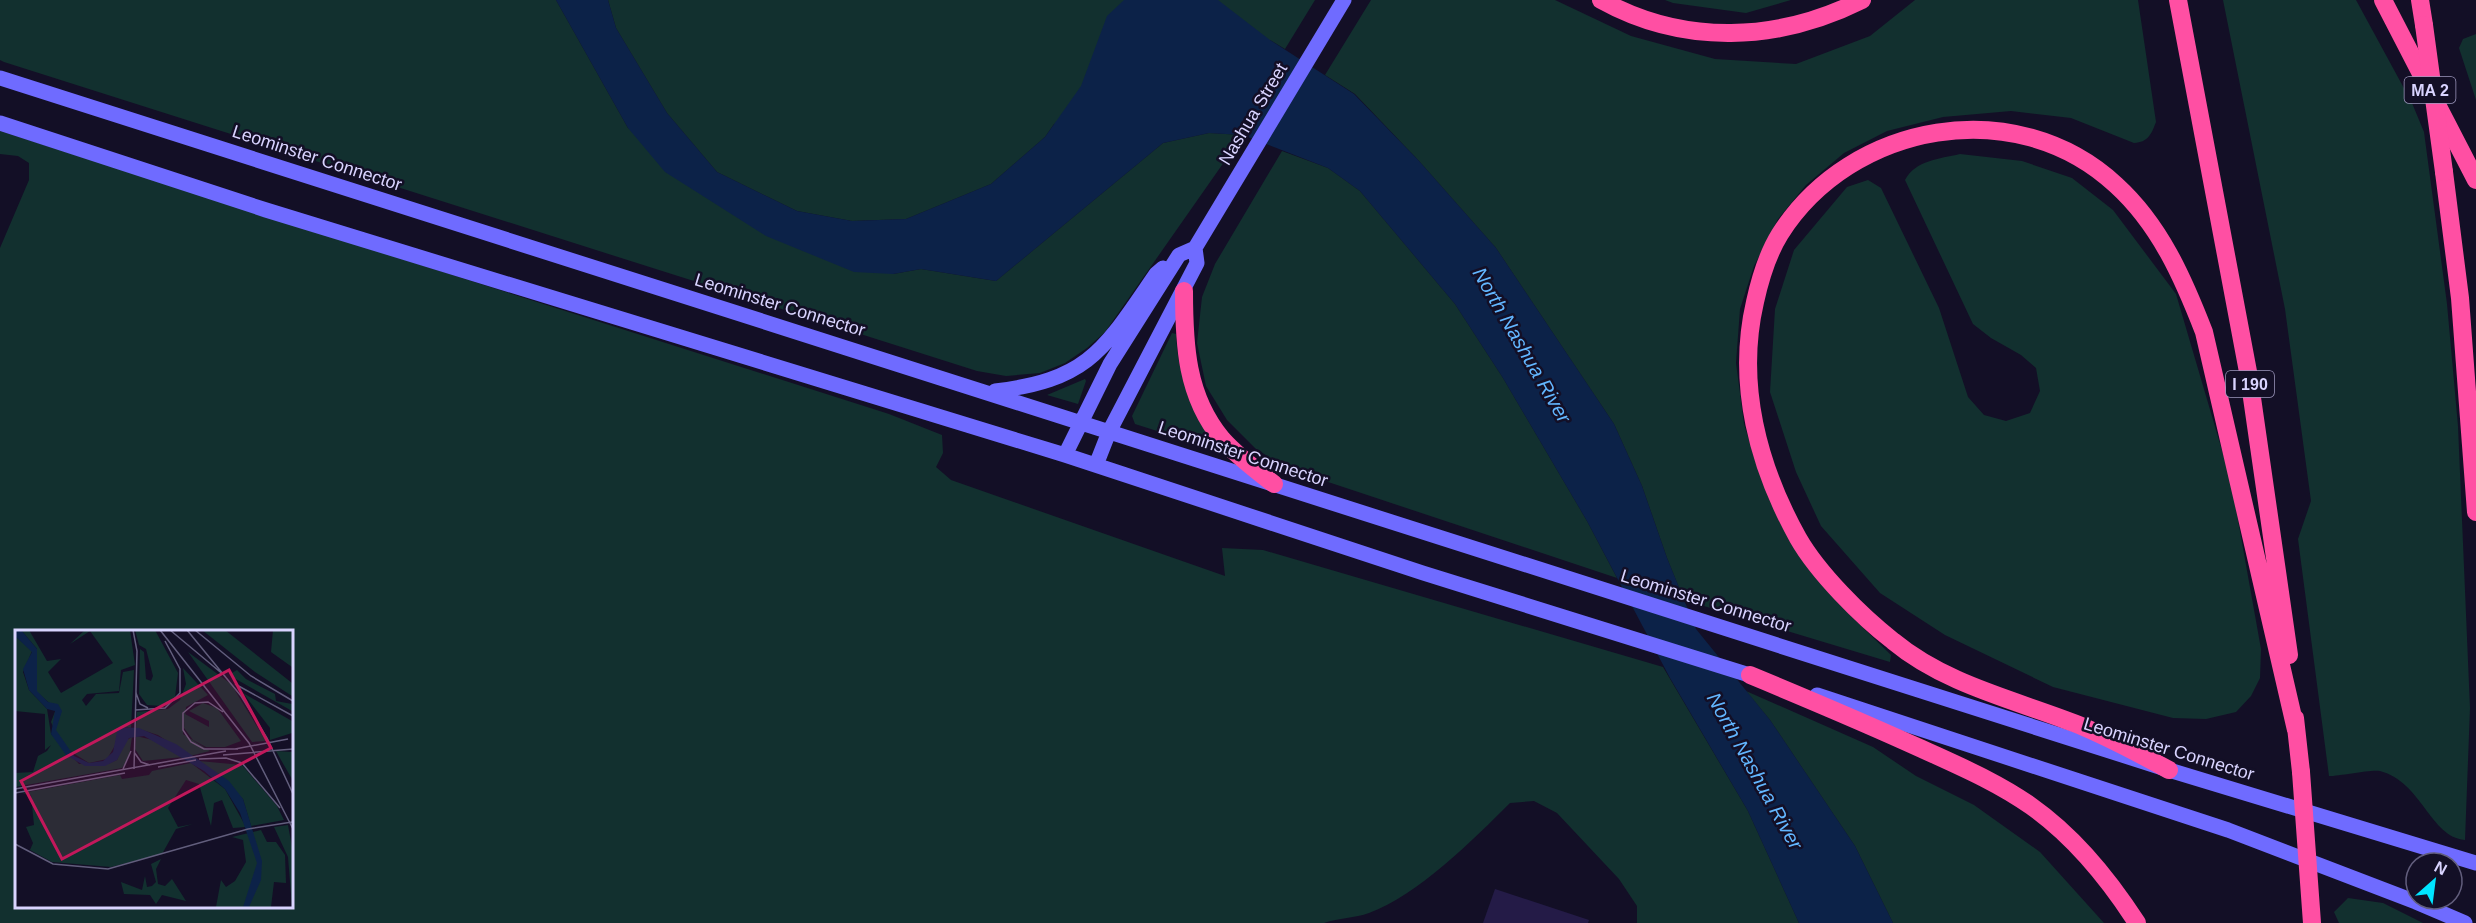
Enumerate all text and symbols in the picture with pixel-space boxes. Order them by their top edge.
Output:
street label: Nashua Street [1215,60,1291,168]
road number: MA 2 [2404,77,2456,103]
street label: Leominster Connector [230,121,404,195]
water label: North Nashua River [1469,263,1576,428]
street label: Leominster Connector [692,270,868,340]
road number: I 190 [2226,371,2274,397]
street label: Leominster Connector [1156,417,1330,491]
street label: Leominster Connector [1618,566,1794,636]
inset map [15,630,292,908]
water label: North Nashua River [1703,689,1808,854]
street label: Leominster Connector [2081,714,2257,784]
north arrow [2404,851,2464,911]
text: N [2432,858,2450,878]

